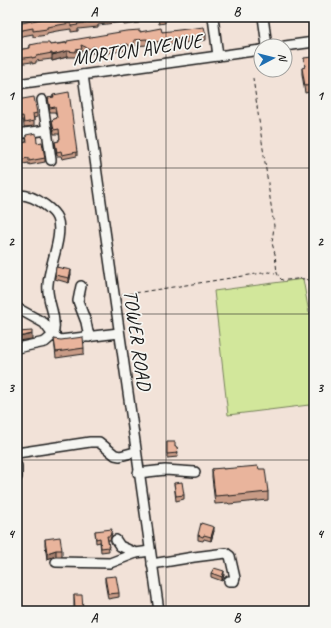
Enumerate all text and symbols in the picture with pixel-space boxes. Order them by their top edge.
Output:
text: A [91,4,99,20]
text: B [234,4,242,20]
street label: MORTON AVENUE [71,28,206,71]
north arrow [253,38,293,78]
text: N [276,53,291,63]
text: 1 [8,88,16,104]
text: 1 [317,88,325,104]
text: 2 [8,234,15,250]
text: 2 [317,234,324,250]
street label: TOWER ROAD [118,288,157,393]
text: 3 [8,380,15,396]
text: 3 [317,380,324,396]
text: 4 [8,526,16,542]
text: 4 [317,526,325,542]
text: A [91,610,99,626]
text: B [234,610,242,626]

